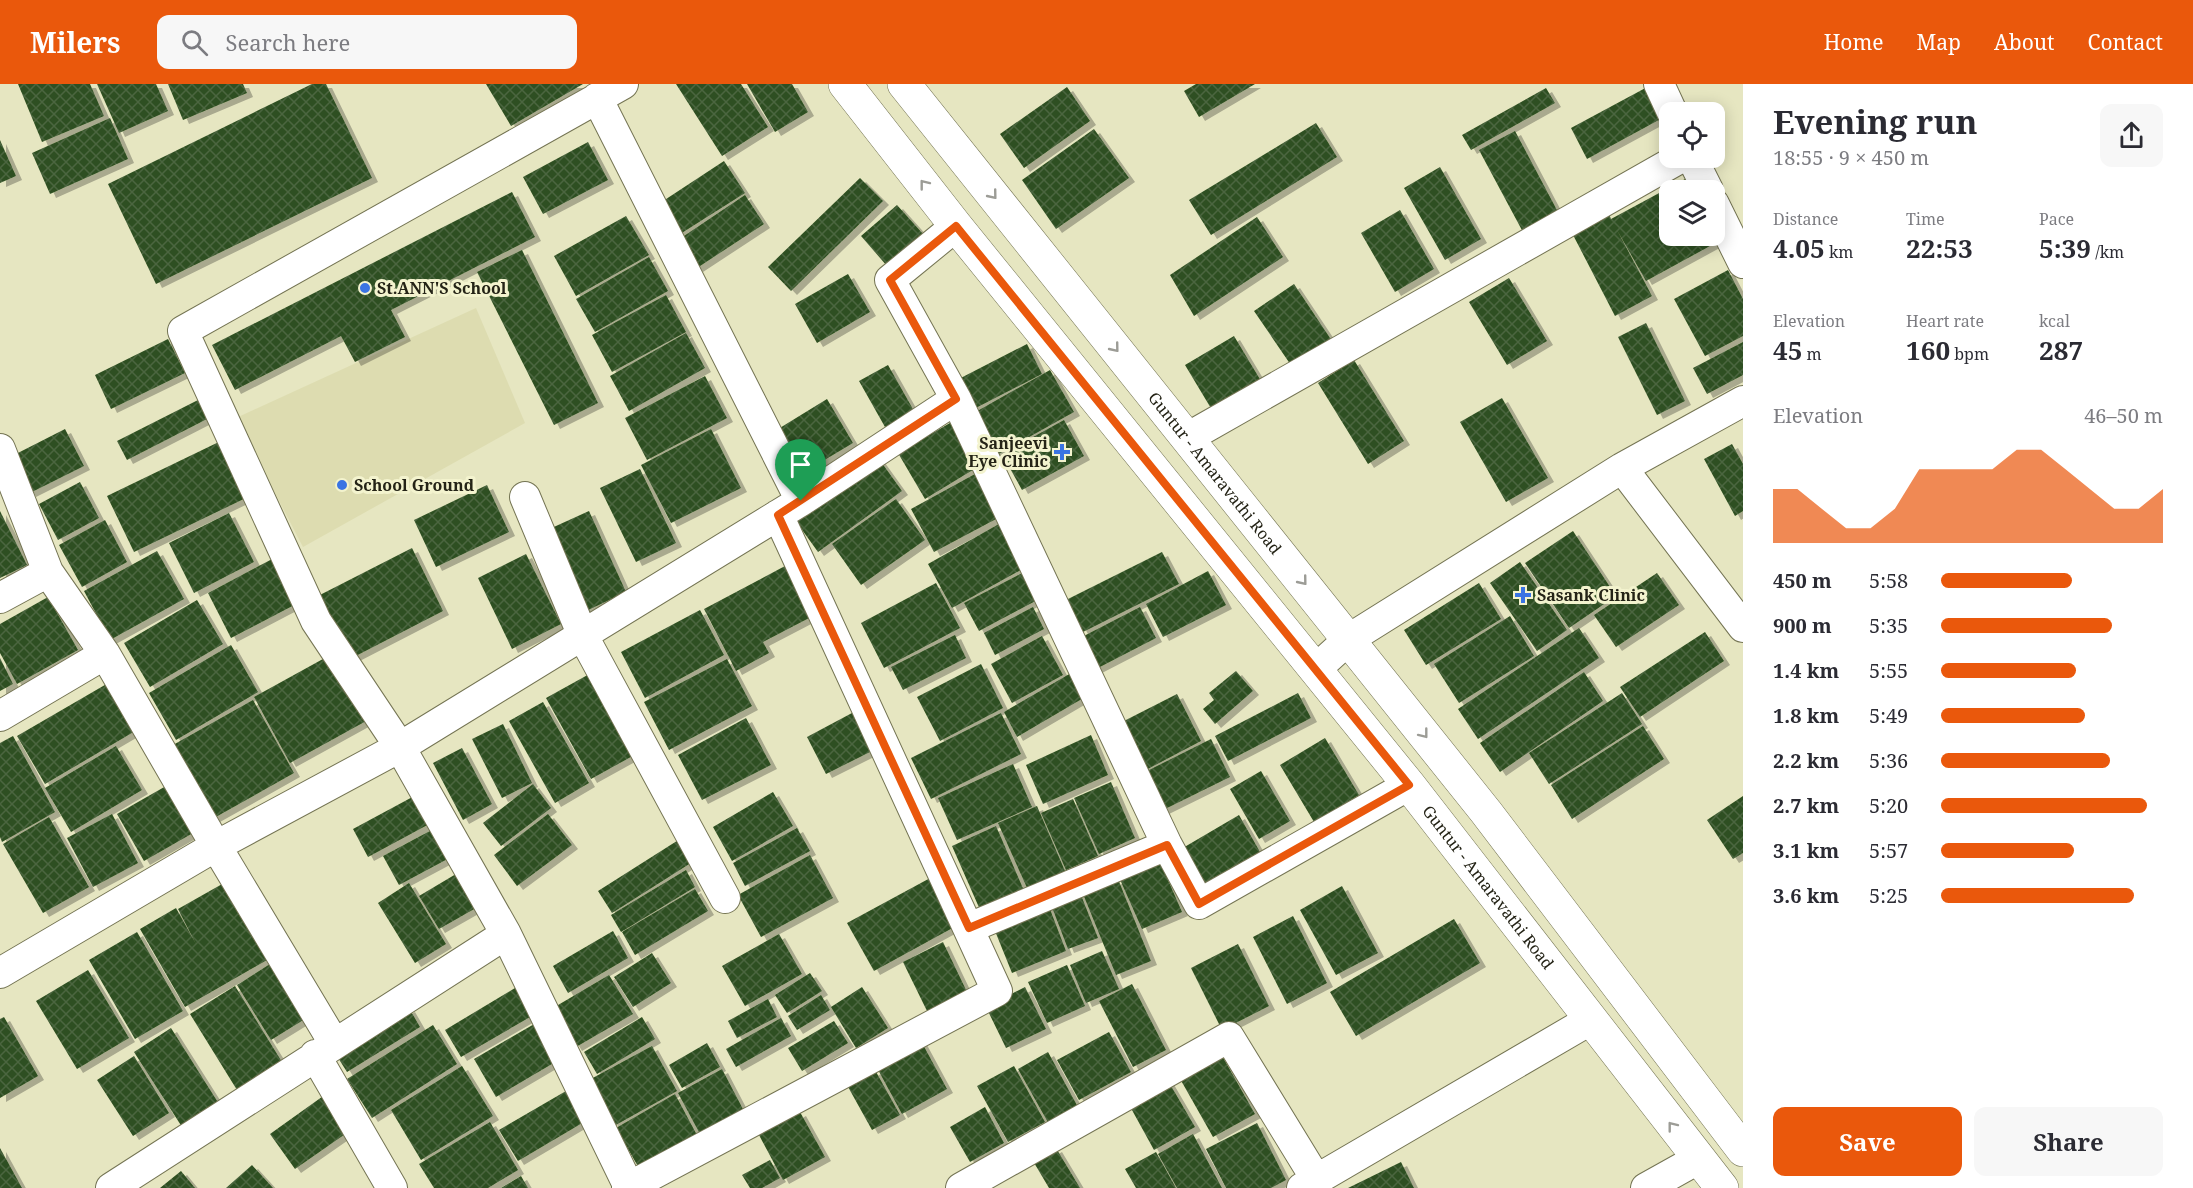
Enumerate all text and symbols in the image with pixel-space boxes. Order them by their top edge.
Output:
search box [157,15,577,69]
text: Milers [30,23,121,61]
icon: search [178,26,211,59]
text: Search here [226,27,350,57]
text: Home [1824,28,1884,56]
text: Map [1917,28,1961,56]
text: About [1994,28,2055,56]
text: Contact [2088,28,2163,56]
text: Evening run [1773,99,1977,144]
map controls [1659,102,1725,246]
button: locate [1659,102,1725,168]
button: share [2100,104,2163,167]
text: 18:55 · 9 × 450 m [1773,144,1929,171]
one-way arrow [920,180,931,191]
button: layers [1659,180,1725,246]
one-way arrow [985,188,996,199]
text: Distance [1773,208,1838,230]
text: Time [1906,208,1945,230]
text: Pace [2039,208,2074,230]
text: 4.05 [1773,230,1825,266]
text: 22:53 [1906,230,1973,266]
text: 5:39 [2039,230,2091,266]
text: km [1825,241,1853,263]
text: /km [2091,241,2124,263]
place label: St.ANN'S School [377,277,507,299]
marker: St.ANN'S School [358,281,372,295]
text: Elevation [1773,310,1845,332]
text: Heart rate [1906,310,1984,332]
text: kcal [2039,310,2070,332]
text: 45 [1773,332,1802,368]
text: 160 [1906,332,1950,368]
text: 287 [2039,332,2083,368]
one-way arrow [1107,341,1118,352]
text: m [1802,343,1822,365]
text: bpm [1950,343,1989,365]
street label: Guntur - Amaravathi Road [1143,387,1287,559]
text: Elevation [1773,402,1863,429]
text: 46–50 m [2084,402,2163,429]
place label: Sanjeevi Eye Clinic [968,432,1048,472]
pin [775,439,826,501]
marker: Sanjeevi Eye Clinic [1053,443,1071,461]
icon: arrive [784,448,817,481]
place label: School Ground [354,474,475,496]
marker: School Ground [335,478,349,492]
text: 450 m [1773,567,1832,594]
text: 5:58 [1869,567,1908,594]
one-way arrow [1295,574,1306,585]
place label: Sasank Clinic [1537,584,1645,606]
marker: Sasank Clinic [1514,586,1532,604]
text: 900 m [1773,612,1832,639]
text: 5:35 [1869,612,1908,639]
text: 1.4 km [1773,657,1839,684]
text: 5:55 [1869,657,1908,684]
text: 1.8 km [1773,702,1839,729]
text: 5:49 [1869,702,1908,729]
one-way arrow [1417,727,1428,738]
text: 2.2 km [1773,747,1839,774]
text: 5:36 [1869,747,1908,774]
text: 2.7 km [1773,792,1839,819]
text: 5:20 [1869,792,1908,819]
street label: Guntur - Amaravathi Road [1418,800,1559,974]
text: 3.1 km [1773,837,1839,864]
text: 5:57 [1869,837,1908,864]
text: 3.6 km [1773,882,1839,909]
text: 5:25 [1869,882,1908,909]
button: Save [1773,1107,1962,1176]
button: Share [1974,1107,2163,1176]
one-way arrow [1669,1122,1680,1133]

